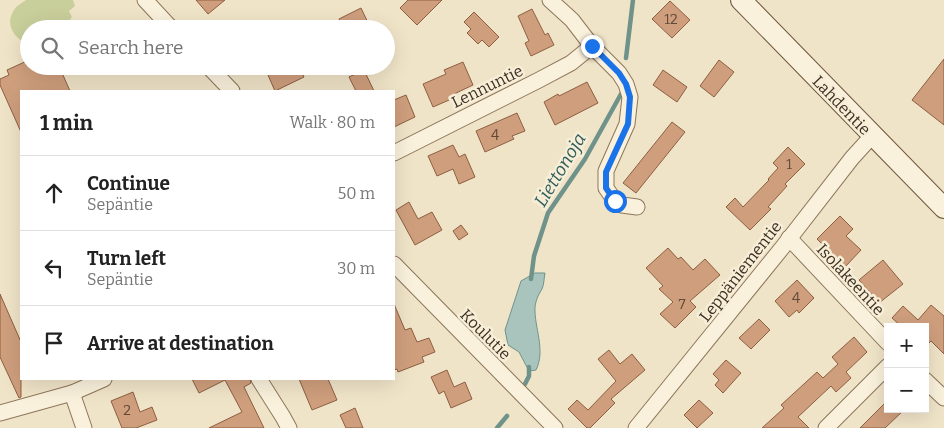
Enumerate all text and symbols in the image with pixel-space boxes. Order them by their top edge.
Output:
house number: 12 [664,11,678,28]
search box [20,20,395,75]
icon: search [38,34,66,62]
route end [581,35,604,58]
text: Search here [78,36,183,59]
street label: Lennuntie [448,61,526,112]
street label: Lahdentie [809,72,875,139]
text: 1 min [40,110,93,136]
text: Walk · 80 m [289,113,375,132]
house number: 4 [491,127,499,144]
water label: Liettonoja [529,129,591,211]
house number: 1 [786,156,792,173]
text: Continue [87,172,170,195]
icon: ahead [40,179,68,207]
text: 50 m [338,184,375,203]
route start [604,190,627,213]
text: Sepäntie [87,195,153,214]
street label: Leppäniementie [695,217,786,325]
street label: Isolakeentie [813,240,889,319]
text: Turn left [87,247,166,270]
icon: left [40,254,68,282]
text: 30 m [337,259,375,278]
text: Sepäntie [87,270,153,289]
house number: 4 [792,290,800,307]
house number: 7 [678,296,686,313]
street label: Koulutie [456,305,515,364]
map controls [884,323,929,413]
button: + [884,323,929,368]
icon: arrive [40,329,68,357]
text: Arrive at destination [87,332,274,355]
button: − [884,368,929,413]
house number: 2 [123,402,131,419]

